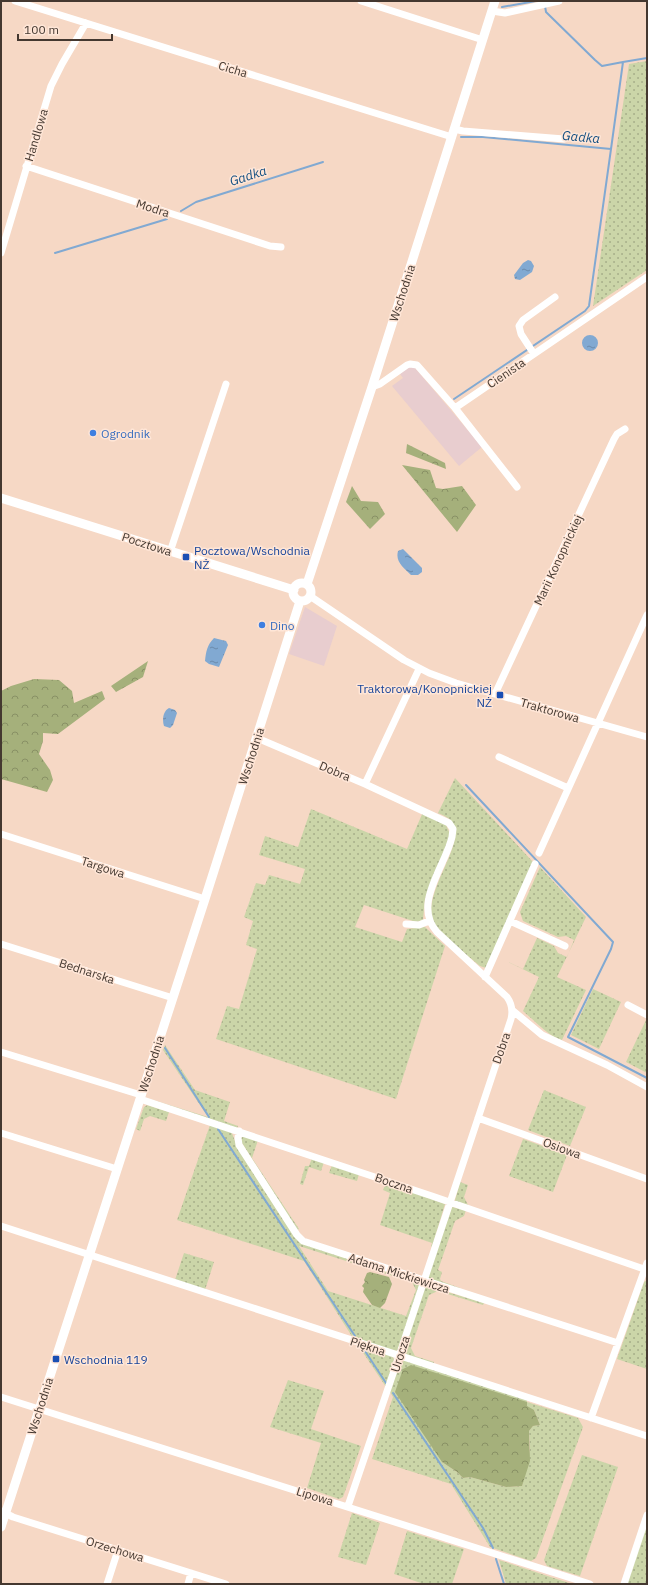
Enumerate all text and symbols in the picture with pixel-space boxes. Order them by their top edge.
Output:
scale bar [18,16,112,42]
text: 100 m [24,22,59,37]
street label: Cicha [217,57,250,81]
street label: Handlowa [21,106,51,163]
water label: Gadka [561,127,601,147]
water label: Gadka [227,162,269,190]
street label: Modra [134,196,172,221]
street label: Wschodnia [386,262,418,323]
street label: Cienista [484,354,529,391]
place label: Ogrodnik [101,426,151,441]
marker: Ogrodnik [88,428,98,438]
street label: Marii Konopnickiej [530,512,586,608]
street label: Pocztowa [120,529,174,559]
place label: Pocztowa/Wschodnia NŻ [194,543,311,572]
marker: Pocztowa/Wschodnia NŻ [181,552,191,562]
place label: Dino [270,618,295,633]
marker: Dino [257,620,267,630]
place label: Traktorowa/Konopnickiej NŻ [357,681,492,710]
marker: Traktorowa/Konopnickiej NŻ [495,690,505,700]
street label: Traktorowa [519,694,582,726]
street label: Wschodnia [235,725,267,786]
street label: Dobra [317,758,353,784]
street label: Targowa [79,853,127,881]
street label: Bednarska [57,955,117,987]
street label: Dobra [489,1030,514,1066]
street label: Wschodnia [135,1033,167,1094]
street label: Osiowa [541,1134,584,1162]
street label: Boczna [373,1169,416,1197]
street label: Adama Mickiewicza [346,1250,452,1297]
street label: Piękna [348,1333,388,1359]
street label: Urocza [387,1333,413,1374]
place label: Wschodnia 119 [64,1352,148,1367]
marker: Wschodnia 119 [51,1354,61,1364]
street label: Wschodnia [24,1375,56,1436]
street label: Lipowa [295,1483,336,1509]
street label: Orzechowa [84,1533,146,1565]

